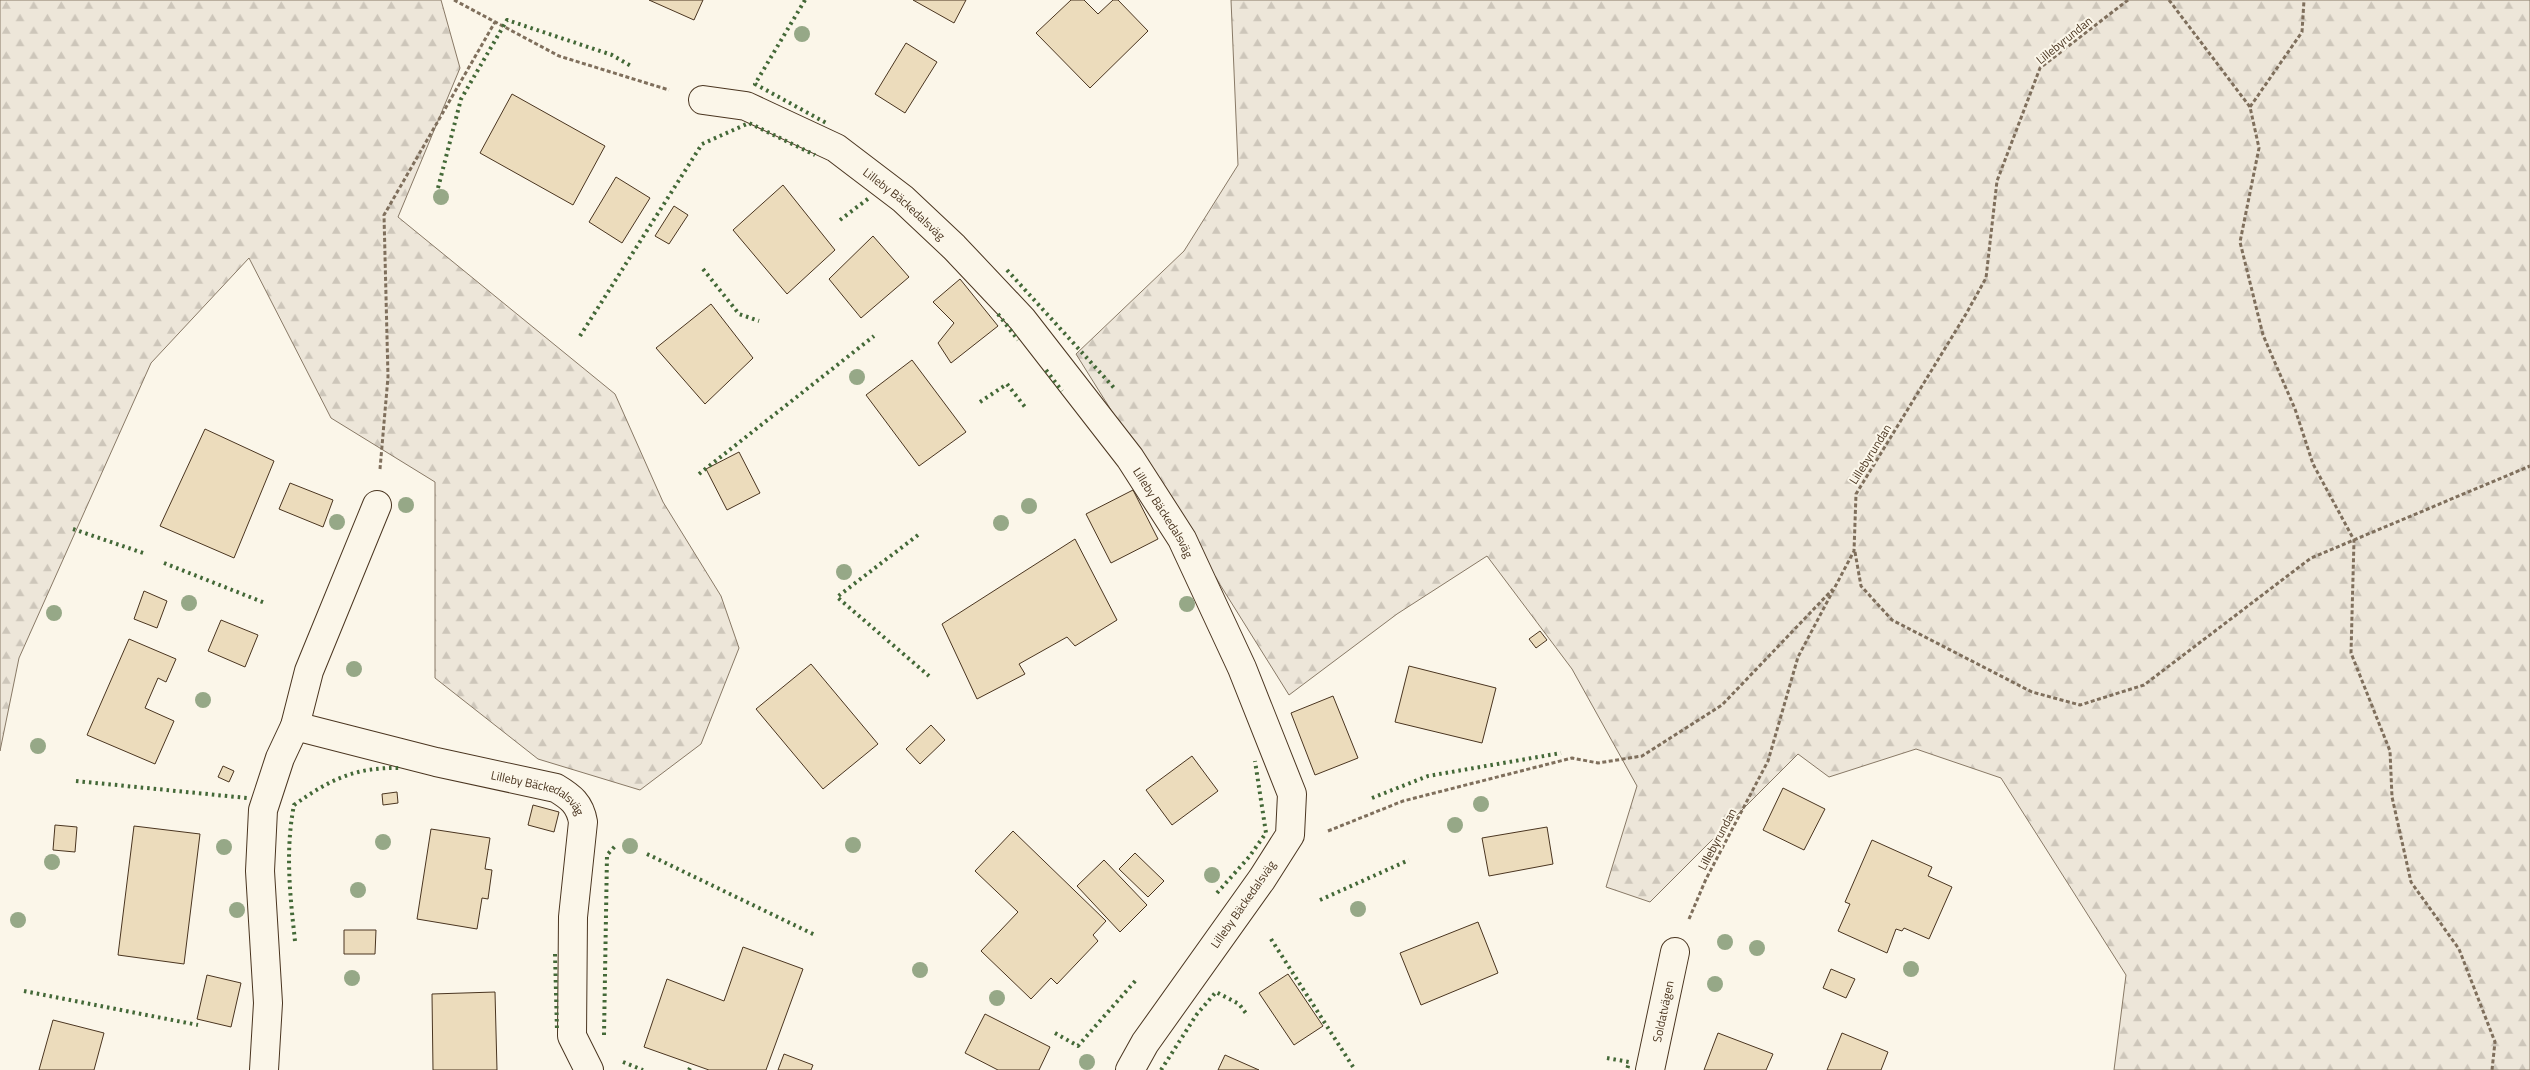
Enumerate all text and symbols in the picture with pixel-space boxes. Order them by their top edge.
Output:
street label: Lillebyrundan [2032,11,2096,69]
street label: Lilleby Bäckedalsväg [859,163,950,244]
street label: Lillebyrundan [1844,420,1896,488]
street label: Lilleby Bäckedalsväg [1129,463,1199,561]
street label: Lilleby Bäckedalsväg [489,765,590,818]
street label: Lillebyrundan [1693,805,1741,873]
street label: Lilleby Bäckedalsväg [1206,856,1280,952]
street label: Soldatvägen [1647,979,1678,1044]

